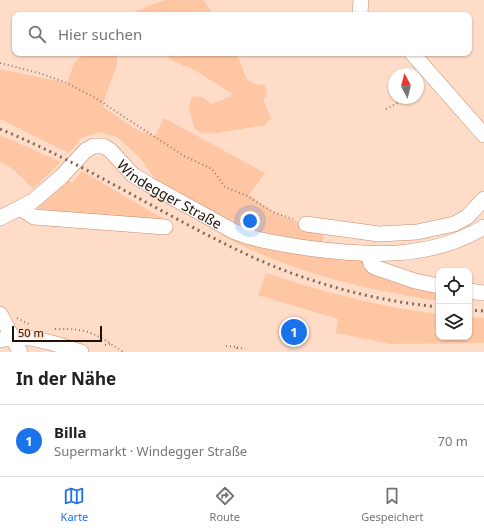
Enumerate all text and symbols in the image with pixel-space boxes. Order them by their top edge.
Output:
search box [12,12,472,56]
icon: search [26,23,48,45]
text: Hier suchen [58,24,142,44]
north arrow [388,68,424,104]
street label: Windegger Straße [114,155,226,233]
your location [240,211,260,231]
map controls [436,268,472,340]
button: locate [436,268,472,304]
button: layers [436,304,472,340]
pin: 1 [281,317,307,347]
scale bar [12,324,102,343]
text: 50 m [18,325,44,340]
text: In der Nähe [16,367,116,390]
text: Billa [54,422,86,442]
text: 1 [25,432,33,450]
text: 70 m [438,432,468,450]
text: Supermarkt · Windegger Straße [54,442,247,460]
tab: Karte [61,485,88,524]
tab: Route [210,485,240,524]
tab: Gespeichert [361,485,423,524]

